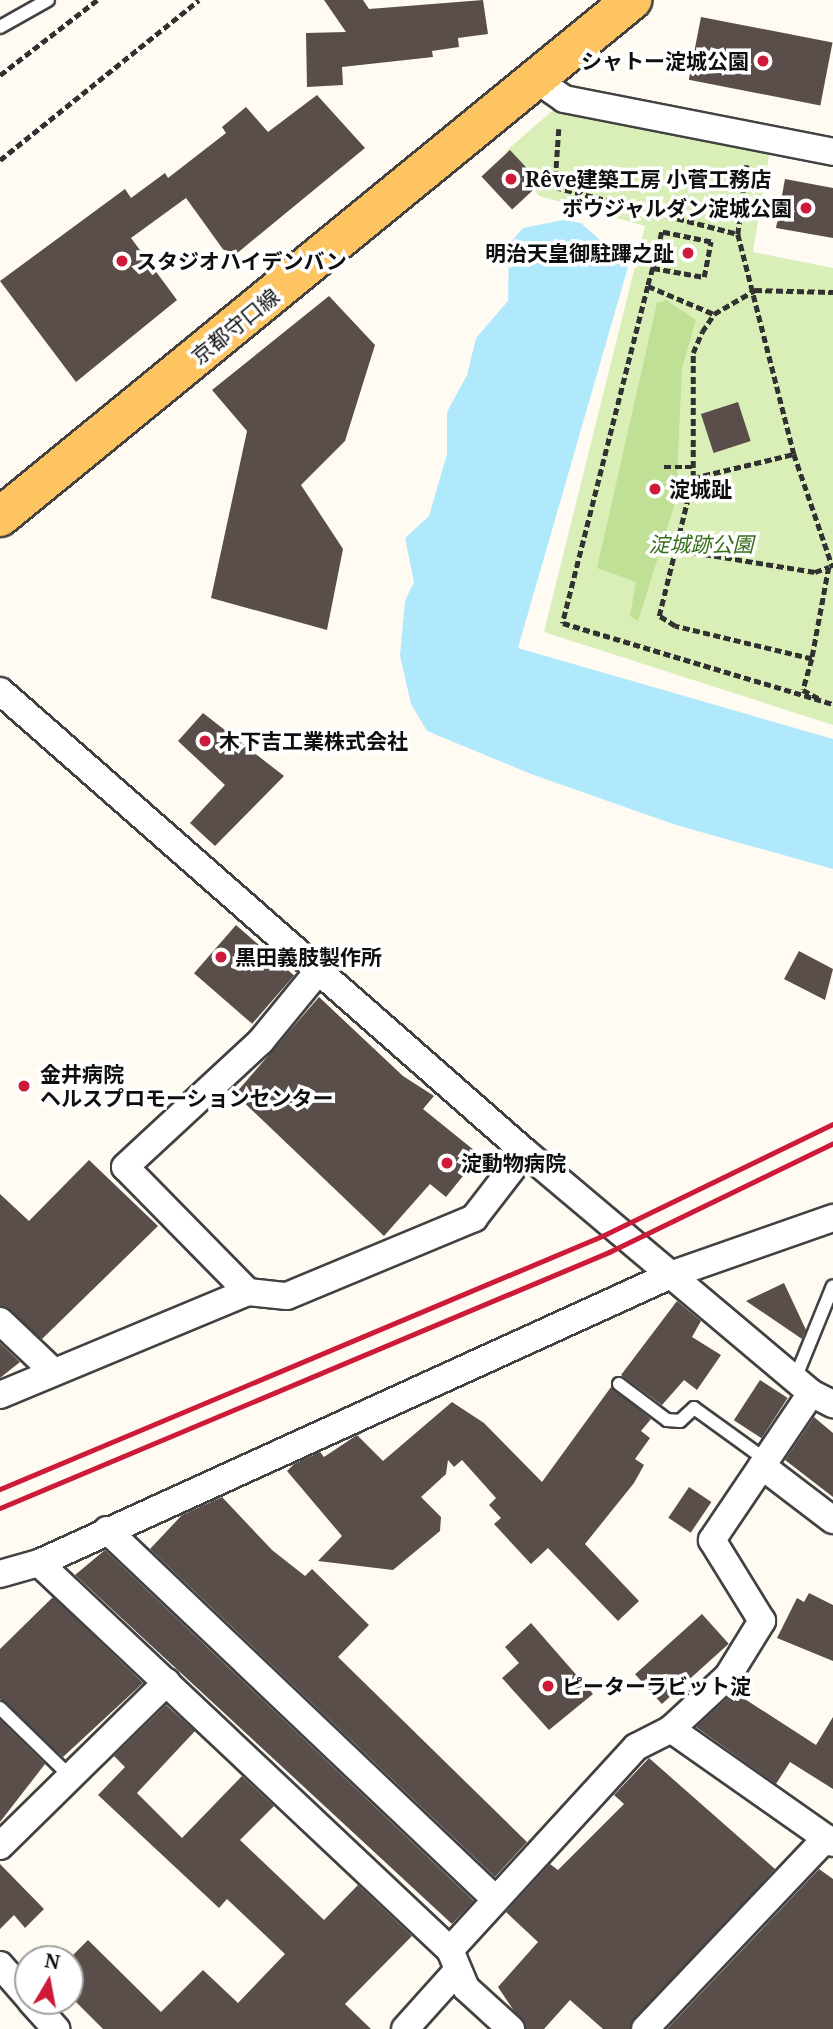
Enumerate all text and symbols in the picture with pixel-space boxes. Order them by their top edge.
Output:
place label: シャトー淀城公園 [581,48,749,74]
marker: シャトー淀城公園 [755,53,771,69]
place label: Rêve建築工房 小菅工務店 [525,166,771,192]
marker: Rêve建築工房 小菅工務店 [503,171,519,187]
place label: ボウジャルダン淀城公園 [561,195,792,221]
marker: ボウジャルダン淀城公園 [798,200,814,216]
place label: 明治天皇御駐蹕之趾 [485,240,674,266]
marker: 明治天皇御駐蹕之趾 [680,245,696,261]
place label: スタジオハイデンバン [136,248,346,274]
marker: スタジオハイデンバン [114,253,130,269]
street label: 京都守口線 [186,283,284,369]
place label: 淀城趾 [669,476,732,502]
marker: 淀城趾 [647,481,663,497]
park label: 淀城跡公園 [649,531,753,557]
place label: 木下吉工業株式会社 [219,728,408,754]
marker: 木下吉工業株式会社 [197,733,213,749]
place label: 黒田義肢製作所 [235,944,382,970]
marker: 黒田義肢製作所 [213,949,229,965]
place label: 金井病院 ヘルスプロモーションセンター [40,1061,334,1111]
marker: 金井病院 ヘルスプロモーションセンター [14,1076,34,1096]
place label: 淀動物病院 [461,1150,566,1176]
marker: 淀動物病院 [439,1155,455,1171]
place label: ピーターラビット淀 [562,1673,751,1699]
marker: ピーターラビット淀 [540,1678,556,1694]
north arrow [14,1945,84,2015]
text: N [43,1947,62,1975]

